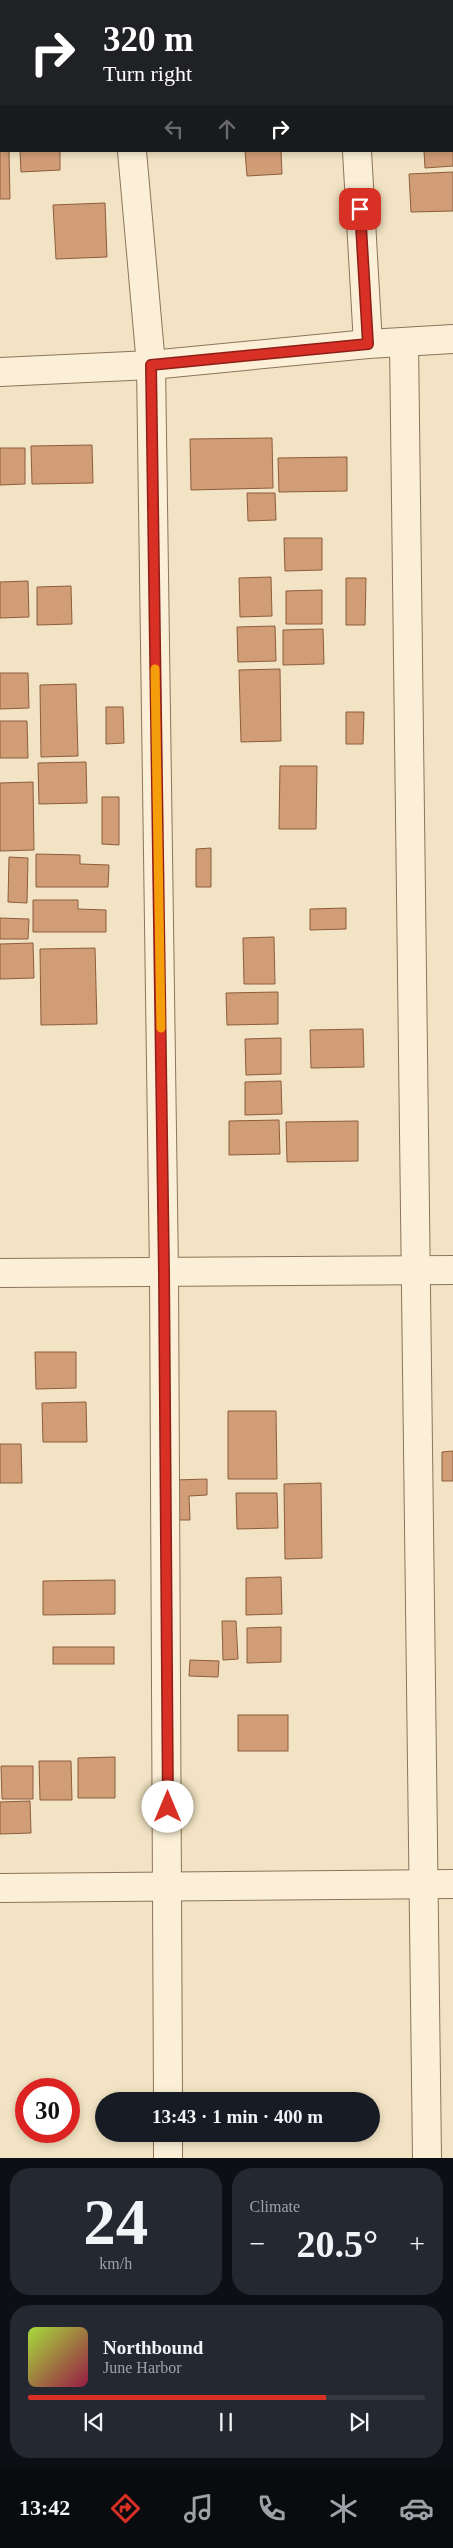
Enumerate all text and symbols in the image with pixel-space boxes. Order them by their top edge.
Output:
icon: right [20,20,85,85]
text: 320 m [103,20,193,59]
text: Turn right [103,61,192,86]
icon: left [160,115,188,143]
icon: ahead [213,115,241,143]
icon: right [266,115,294,143]
pin [339,188,381,230]
icon: arrive [346,195,374,223]
position arrow [141,1780,193,1832]
speed limit sign: 30 [15,2078,80,2143]
text: 13:43 · 1 min · 400 m [152,2106,323,2127]
text: 24 [83,2186,148,2258]
text: Climate [250,2198,300,2215]
text: 20.5° [296,2223,378,2265]
text: − [250,2228,265,2259]
text: + [409,2228,425,2259]
text: km/h [99,2255,132,2272]
text: Northbound [103,2337,203,2358]
text: June Harbor [103,2359,182,2376]
icon: previous [80,2408,108,2436]
icon: pause [212,2408,240,2436]
icon: next [345,2408,373,2436]
icon: directions [108,2491,143,2526]
icon: music [181,2491,216,2526]
icon: phone [254,2491,289,2526]
icon: climate [326,2491,361,2526]
icon: car [399,2491,434,2526]
text: 13:42 [19,2495,70,2520]

